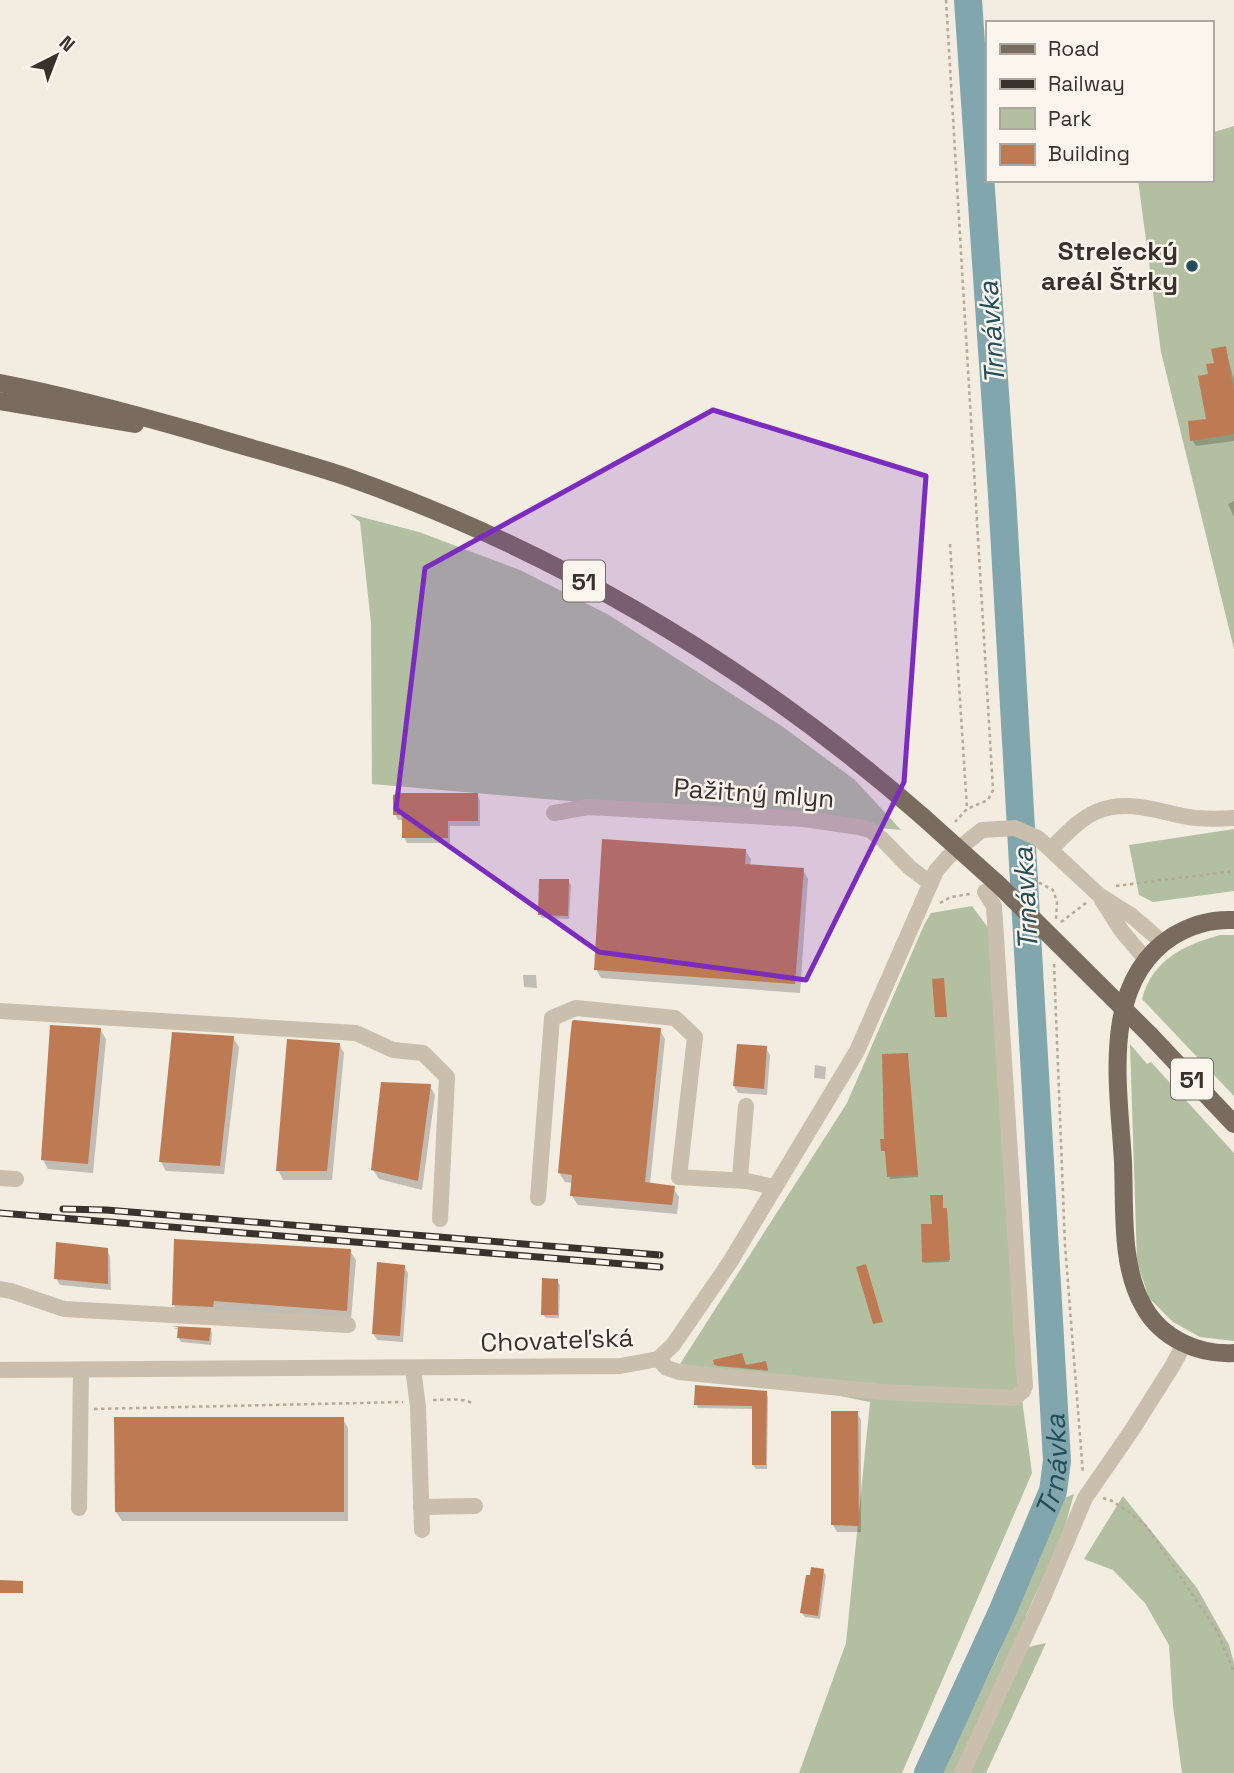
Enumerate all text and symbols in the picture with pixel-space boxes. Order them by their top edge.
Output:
north arrow [21,21,91,91]
legend [986,21,1213,182]
text: N [54,30,80,57]
text: Road [1048,35,1100,62]
text: Railway [1048,70,1125,97]
text: Park [1048,105,1092,132]
text: Building [1048,140,1130,167]
place label: Strelecký areál Štrky [1041,234,1178,298]
marker: Strelecký areál Štrky [1184,258,1200,274]
water label: Trnávka [969,279,1013,386]
road number: 51 [563,560,605,602]
street label: Pažitný mlyn [672,770,836,816]
water label: Trnávka [1004,846,1046,952]
road number: 51 [1171,1058,1213,1100]
street label: Chovateľská [480,1320,634,1360]
water label: Trnávka [1026,1412,1075,1522]

